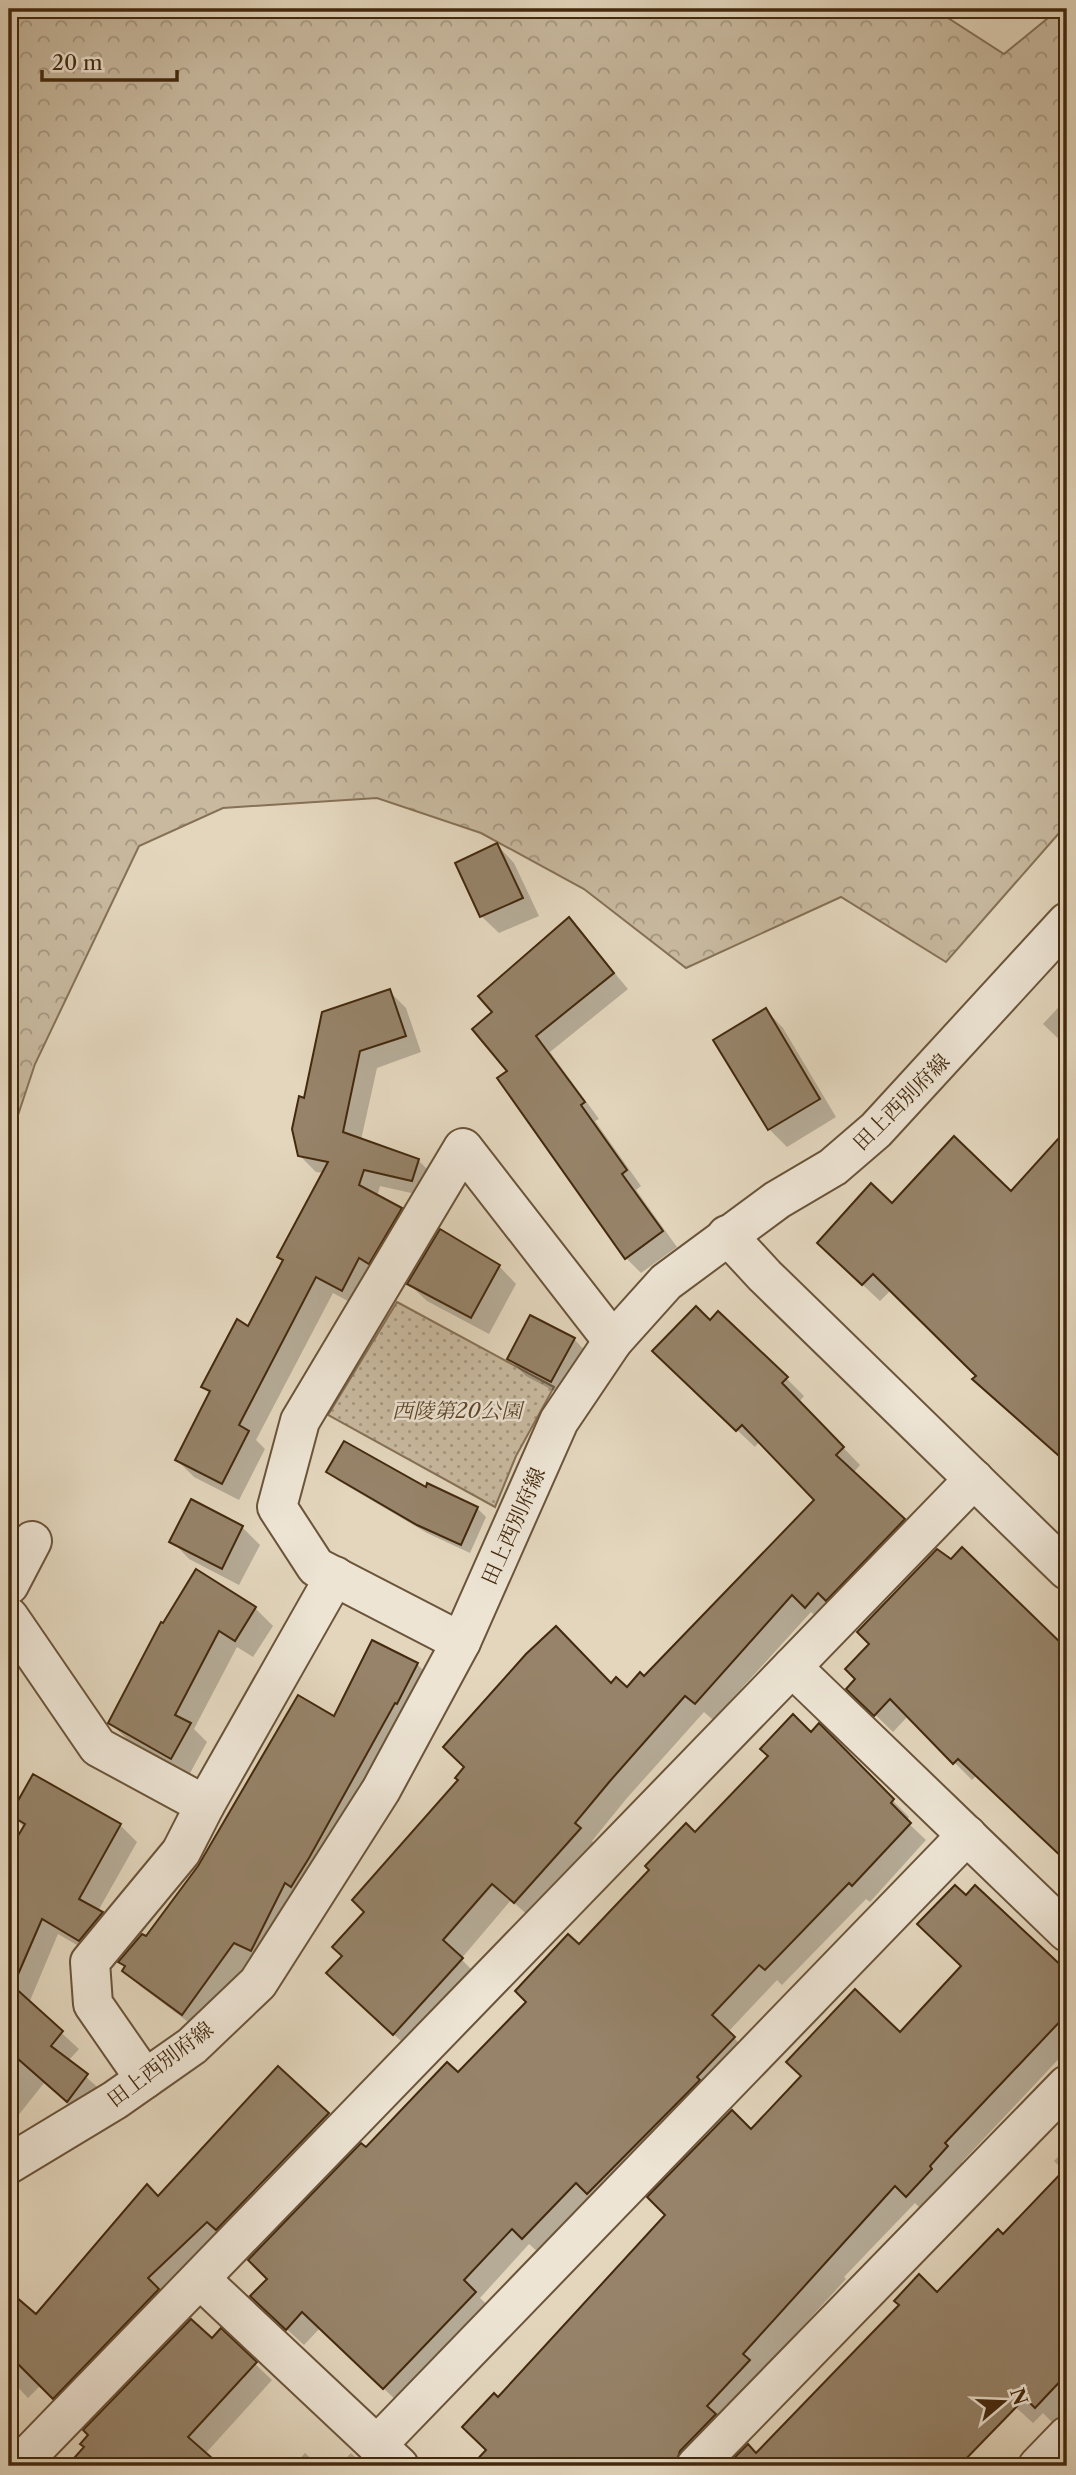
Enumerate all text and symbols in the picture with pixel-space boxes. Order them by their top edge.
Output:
scale bar [42,38,177,82]
text: 20 m [52,50,103,75]
street label: 田上西別府線 [848,1049,954,1155]
park label: 西陵第20公園 [392,1398,525,1423]
street label: 田上西別府線 [476,1463,550,1589]
street label: 田上西別府線 [102,2016,218,2112]
north arrow [968,2366,1038,2436]
text: N [1005,2385,1032,2408]

